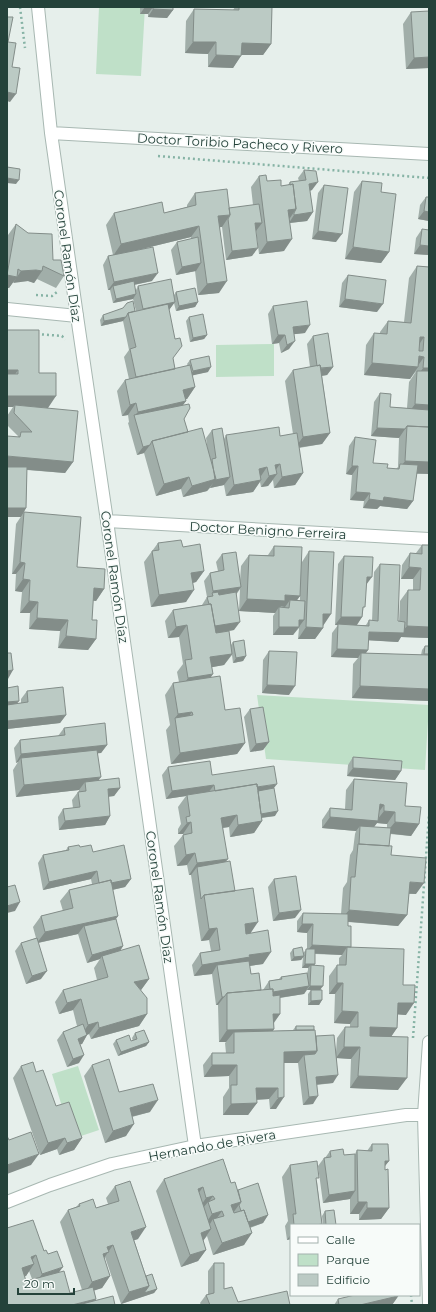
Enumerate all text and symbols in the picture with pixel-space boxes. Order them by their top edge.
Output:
street label: Doctor Toribio Pacheco y Rivero [137,130,343,156]
street label: Coronel Ramón Díaz [51,189,85,324]
street label: Coronel Ramón Díaz [98,510,132,645]
street label: Doctor Benigno Ferreira [189,518,347,542]
street label: Coronel Ramón Díaz [143,830,177,965]
street label: Hernando de Rivera [147,1126,277,1164]
legend [290,1224,420,1296]
text: Calle [326,1232,355,1247]
text: Parque [326,1252,370,1267]
scale bar [18,1270,74,1296]
text: Edificio [326,1272,370,1287]
text: 20 m [24,1276,55,1291]

